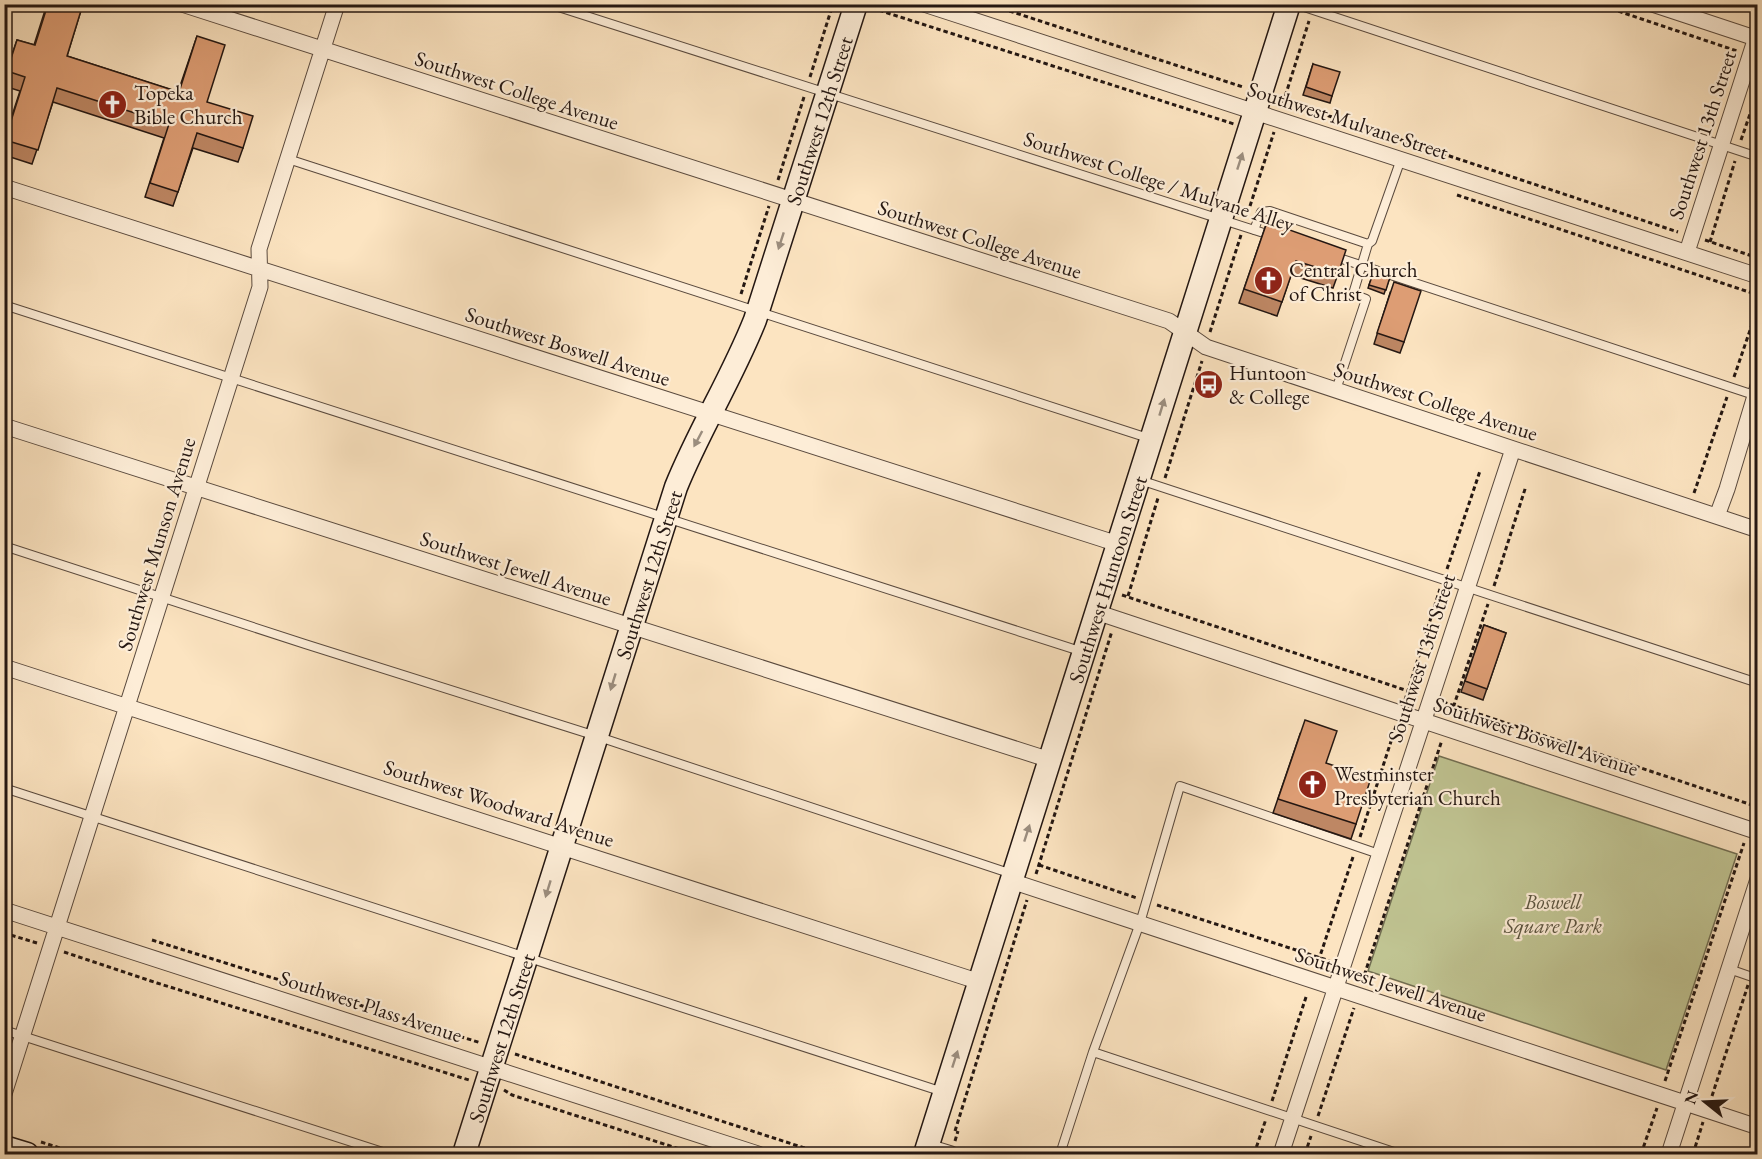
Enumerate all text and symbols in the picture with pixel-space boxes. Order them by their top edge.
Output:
street label: Southwest 12th Street [779,32,858,208]
street label: Southwest College Avenue [412,44,622,136]
street label: Southwest 13th Street [1662,47,1742,223]
street label: Southwest Mulvane Street [1244,75,1452,165]
place label: Topeka Bible Church [134,79,243,130]
church icon: Topeka Bible Church [97,88,129,120]
street label: Southwest College / Mulvane Alley [1020,124,1298,238]
one-way arrow [1236,152,1245,170]
street label: Southwest College Avenue [875,193,1085,285]
one-way arrow [776,232,786,250]
place label: Central Church of Christ [1289,256,1418,307]
church icon: Central Church of Christ [1252,265,1284,297]
street label: Southwest Boswell Avenue [462,300,674,392]
street label: Southwest College Avenue [1331,355,1541,447]
place label: Huntoon & College [1229,359,1310,410]
bus stop icon: Huntoon & College [1192,368,1224,400]
one-way arrow [1157,397,1167,415]
one-way arrow [693,431,703,448]
street label: Southwest Munson Avenue [111,434,201,654]
street label: Southwest Huntoon Street [1062,472,1153,686]
street label: Southwest 12th Street [609,486,688,662]
street label: Southwest Jewell Avenue [417,524,615,612]
street label: Southwest 13th Street [1381,570,1461,746]
one-way arrow [608,673,617,691]
street label: Southwest Boswell Avenue [1430,690,1642,782]
street label: Southwest Woodward Avenue [380,753,618,853]
place label: Westminster Presbyterian Church [1334,760,1501,811]
church icon: Westminster Presbyterian Church [1297,769,1329,801]
one-way arrow [1022,824,1032,842]
one-way arrow [543,880,553,898]
park label: Boswell Square Park [1503,888,1602,940]
street label: Southwest Jewell Avenue [1292,940,1490,1028]
street label: Southwest 12th Street [461,949,541,1126]
street label: Southwest Plass Avenue [276,964,466,1048]
one-way arrow [951,1050,961,1068]
north arrow [1675,1072,1735,1132]
text: N [1679,1088,1703,1107]

